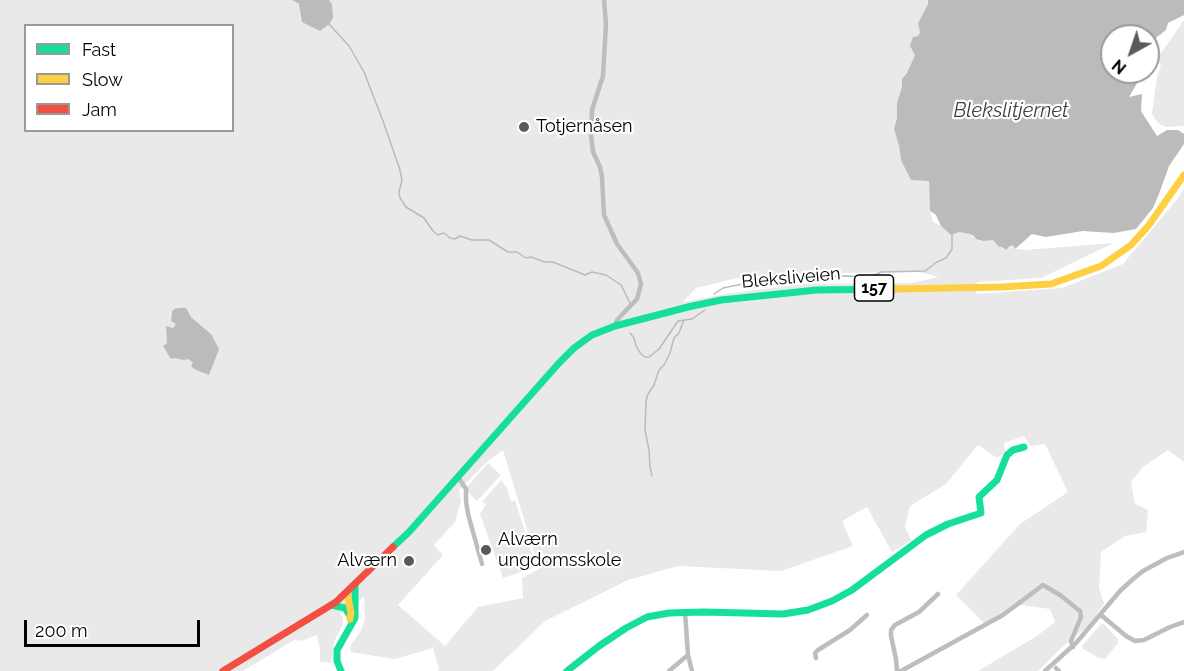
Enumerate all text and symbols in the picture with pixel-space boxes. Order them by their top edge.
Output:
legend [24,24,234,132]
north arrow [1100,24,1160,84]
text: Fast [82,39,116,60]
text: N [1109,55,1130,78]
text: Slow [82,69,123,90]
text: Jam [82,99,117,120]
water label: Blekslitjernet [954,99,1068,123]
place label: Totjernåsen [536,116,633,138]
marker: Totjernåsen [517,120,531,134]
street label: Bleksliveien [741,263,841,293]
road number: 157 [854,275,894,301]
place label: Alværn ungdomsskole [498,529,621,572]
marker: Alværn ungdomsskole [479,543,493,557]
place label: Alværn [337,550,397,572]
marker: Alværn [402,554,416,568]
scale bar [27,608,202,646]
text: 200 m [35,620,88,641]

